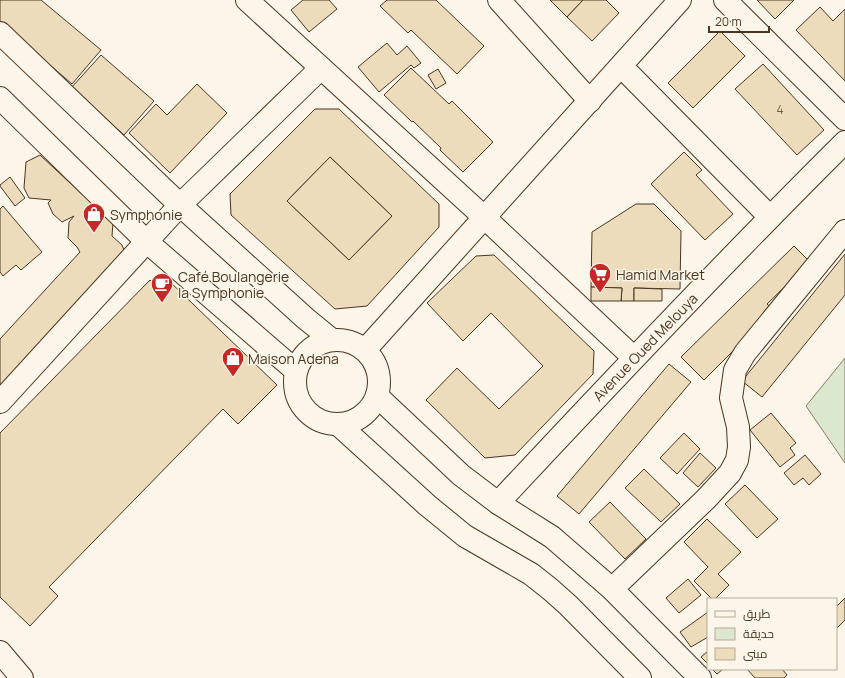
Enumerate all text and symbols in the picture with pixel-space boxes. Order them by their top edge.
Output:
scale bar [709,8,769,34]
text: 20 m [715,13,742,30]
house number: 4 [776,101,784,118]
shop icon: Symphonie [81,201,107,234]
place label: Symphonie [110,205,182,224]
supermarket icon: Hamid Market [587,261,613,294]
place label: Hamid Market [616,265,705,284]
place label: Café Boulangerie la Symphonie [178,267,289,302]
cafe icon: Café Boulangerie la Symphonie [149,271,175,304]
street label: Avenue Oued Melouya [588,289,702,405]
shop icon: Maison Adena [220,345,246,378]
place label: Maison Adena [248,349,339,368]
legend [707,598,837,670]
text: طريق [743,605,771,622]
text: حديقة [743,625,774,642]
text: مبنى [743,645,768,662]

